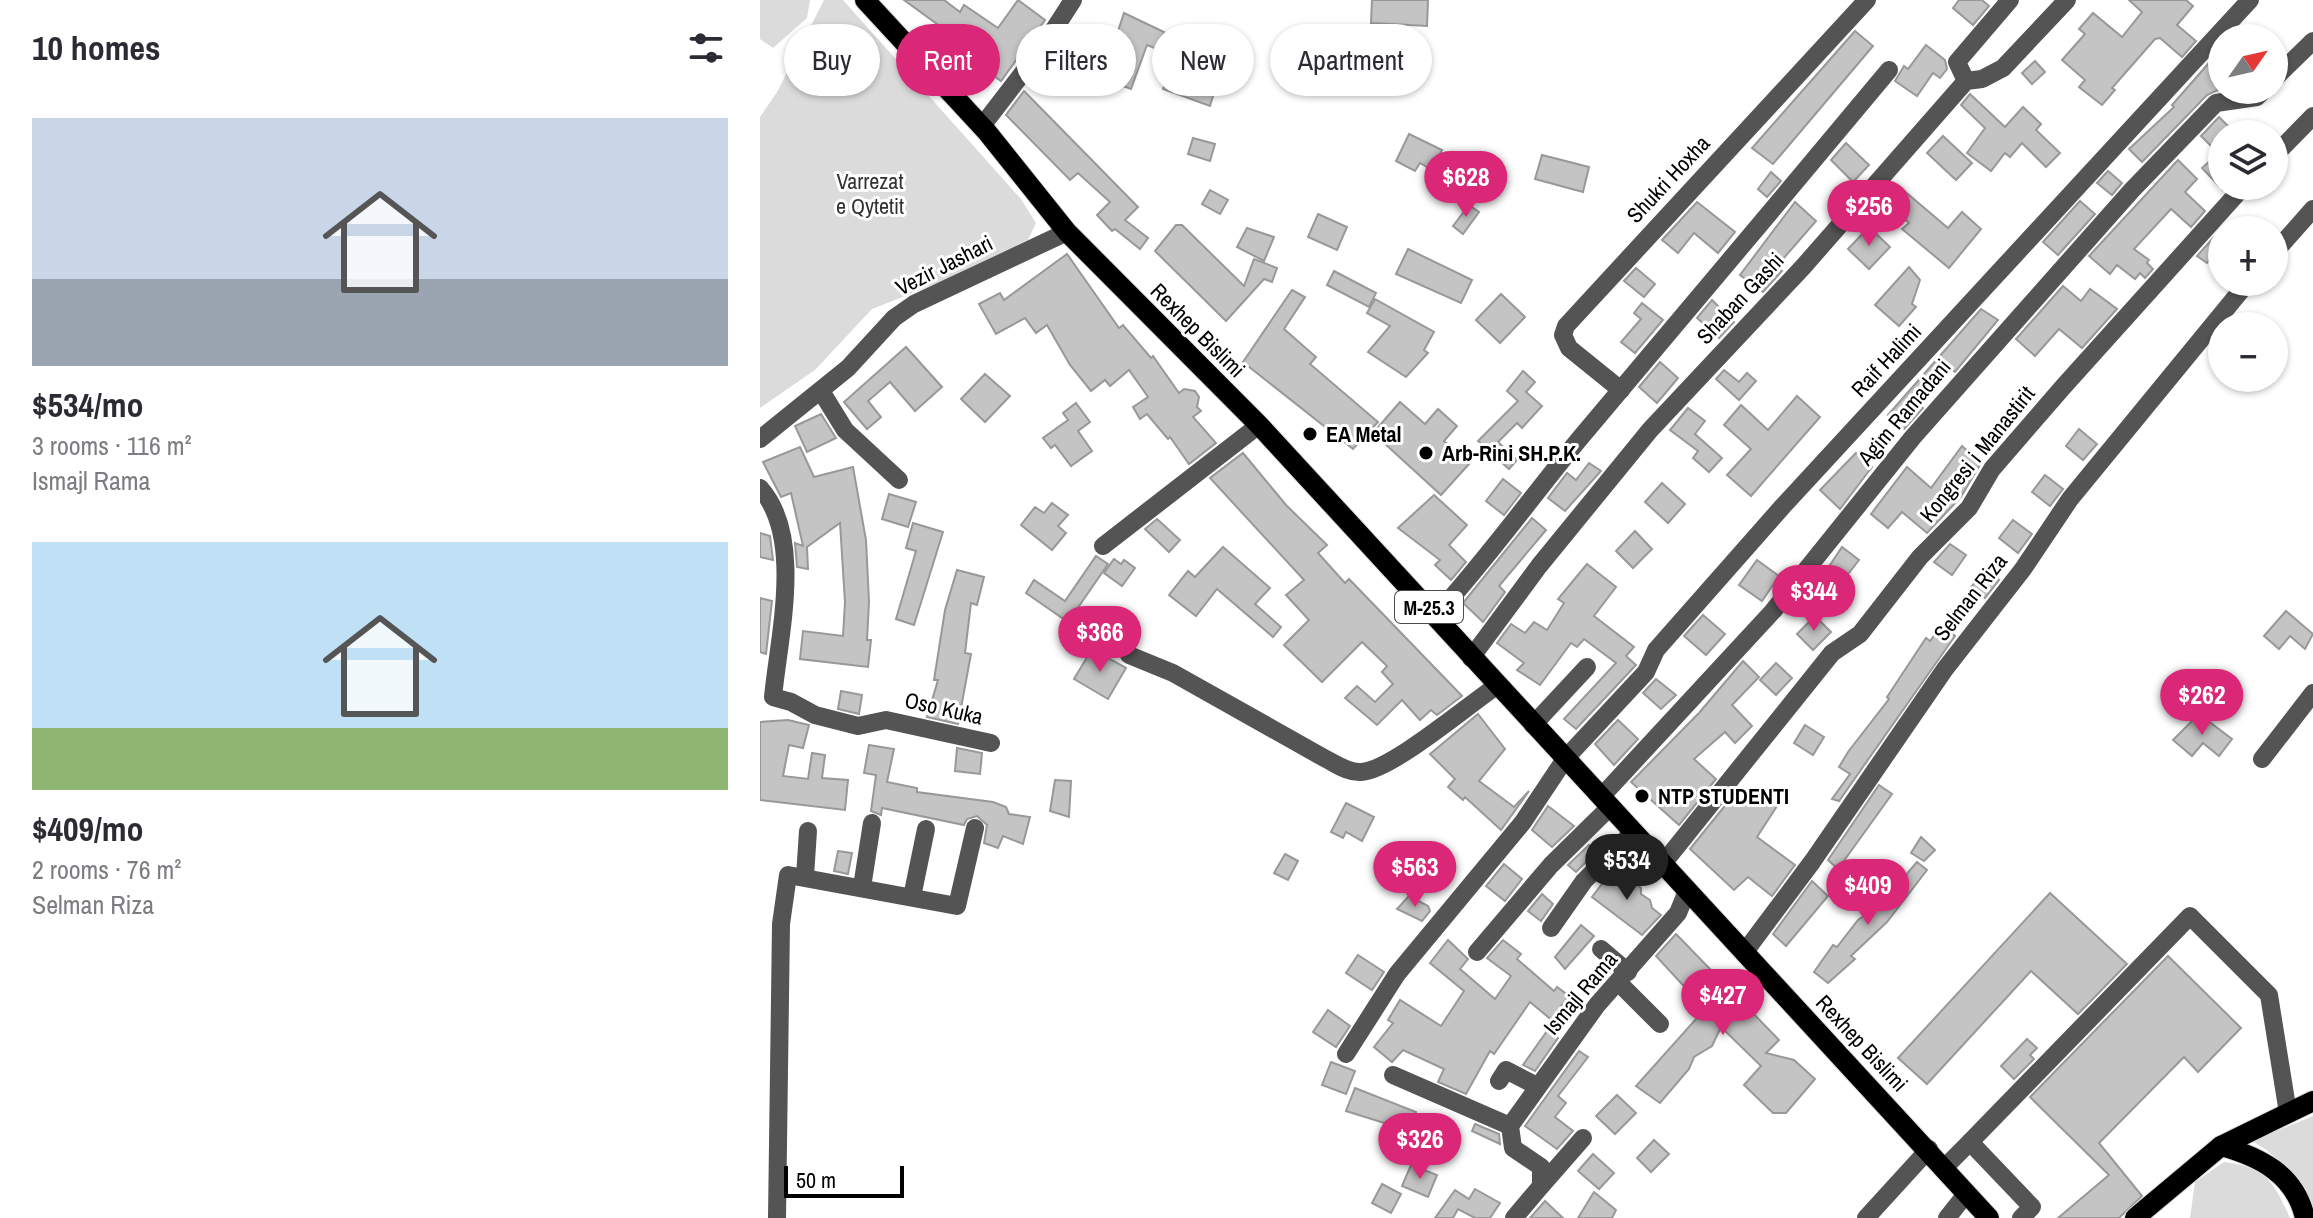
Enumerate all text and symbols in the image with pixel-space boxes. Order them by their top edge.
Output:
chip: Buy [784,24,880,96]
chip: Rent [896,24,1000,96]
chip: Filters [1016,24,1136,96]
chip: New [1152,24,1254,96]
chip: Apartment [1270,24,1432,96]
north arrow [2208,24,2288,104]
map controls [2208,24,2288,392]
text: 10 homes [32,25,161,71]
icon: filters [684,26,728,70]
button: layers [2208,120,2288,200]
street label: Shukri Hoxha [1620,129,1716,229]
pin: $628 [1419,151,1513,219]
text: $628 [1442,159,1490,194]
park label: Varrezat e Qytetit [836,166,904,221]
icon: home [308,170,452,314]
pin: $256 [1822,180,1916,248]
text: $256 [1845,188,1893,223]
button: + [2208,216,2288,296]
street label: Vezir Jashari [890,228,998,302]
street label: Shaban Gashi [1690,246,1790,350]
street label: Rexhep Bislimi [1144,276,1252,384]
button: − [2208,312,2288,392]
street label: Raif Halimi [1844,317,1928,403]
street label: Agim Ramadani [1850,352,1957,472]
street label: Kongresi i Manastirit [1913,379,2041,529]
text: $534/mo [32,382,144,428]
place label: EA Metal [1326,419,1402,449]
marker: EA Metal [1301,425,1319,443]
text: 3 rooms · 116 m² [32,428,192,463]
place label: Arb-Rini SH.P.K. [1442,438,1581,468]
marker: Arb-Rini SH.P.K. [1417,444,1435,462]
text: Ismajl Rama [32,463,150,498]
street label: Selman Riza [1926,547,2014,647]
pin: $344 [1767,565,1861,633]
text: $344 [1790,573,1838,608]
road number: M-25.3 [1395,591,1463,623]
icon: home [308,594,452,738]
pin: $366 [1053,606,1147,674]
text: $366 [1076,614,1124,649]
pin: $262 [2155,669,2249,737]
text: $262 [2178,677,2226,712]
street label: Oso Kuka [902,684,986,732]
place label: NTP STUDENTI [1658,781,1789,811]
marker: NTP STUDENTI [1633,787,1651,805]
text: $409/mo [32,806,144,852]
pin: $534 [1580,834,1674,902]
pin: $563 [1368,841,1462,909]
text: $534 [1603,842,1651,877]
text: $563 [1391,849,1439,884]
text: 2 rooms · 76 m² [32,852,181,887]
pin: $409 [1821,859,1915,927]
text: $409 [1844,867,1892,902]
text: Selman Riza [32,887,154,922]
street label: Ismajl Rama [1536,945,1624,1041]
pin: $427 [1676,969,1770,1037]
text: $427 [1699,977,1747,1012]
street label: Rexhep Bislimi [1809,988,1915,1098]
pin: $326 [1373,1113,1467,1181]
text: $326 [1396,1121,1444,1156]
scale bar [784,1162,904,1198]
text: 50 m [796,1165,836,1195]

